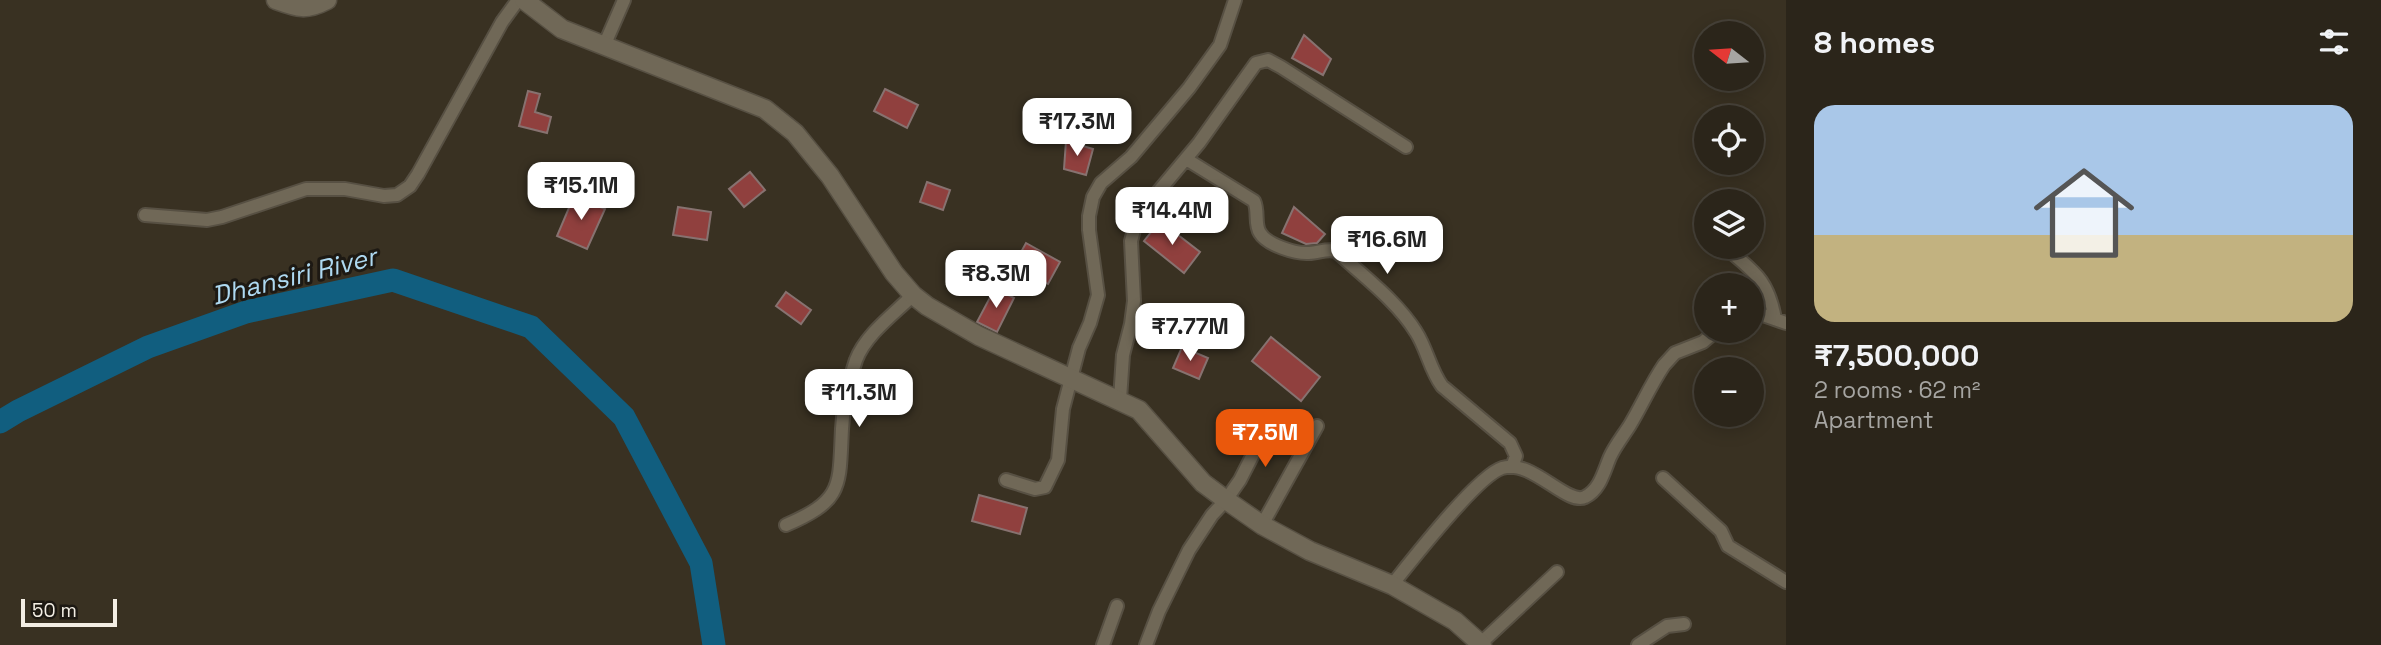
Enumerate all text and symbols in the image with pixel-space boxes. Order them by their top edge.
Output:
north arrow [1694,21,1764,91]
map controls [1694,21,1764,427]
text: 8 homes [1814,23,1935,62]
icon: filters [2315,23,2353,61]
pin: ₹17.3M [1020,99,1134,158]
button: locate [1694,105,1764,175]
text: ₹17.3M [1038,106,1116,136]
icon: home [2021,150,2147,276]
pin: ₹15.1M [524,162,638,222]
text: ₹15.1M [544,170,618,200]
pin: ₹14.4M [1115,188,1229,247]
button: layers [1694,189,1764,259]
text: ₹14.4M [1131,195,1213,225]
pin: ₹16.6M [1330,216,1444,276]
text: ₹16.6M [1347,224,1427,254]
water label: Dhansiri River [208,238,383,313]
pin: ₹8.3M [947,250,1045,310]
text: ₹8.3M [961,258,1031,288]
button: + [1694,273,1764,343]
pin: ₹7.77M [1133,304,1247,363]
text: ₹7.77M [1151,311,1229,341]
text: ₹7,500,000 [1814,336,1979,375]
button: − [1694,357,1764,427]
pin: ₹11.3M [802,370,916,429]
text: 2 rooms · 62 m² [1814,375,1980,405]
text: ₹11.3M [821,377,897,407]
text: Apartment [1814,405,1934,435]
pin: ₹7.5M [1216,410,1314,469]
text: ₹7.5M [1232,417,1298,447]
scale bar [21,596,117,628]
text: 50 m [32,598,77,623]

